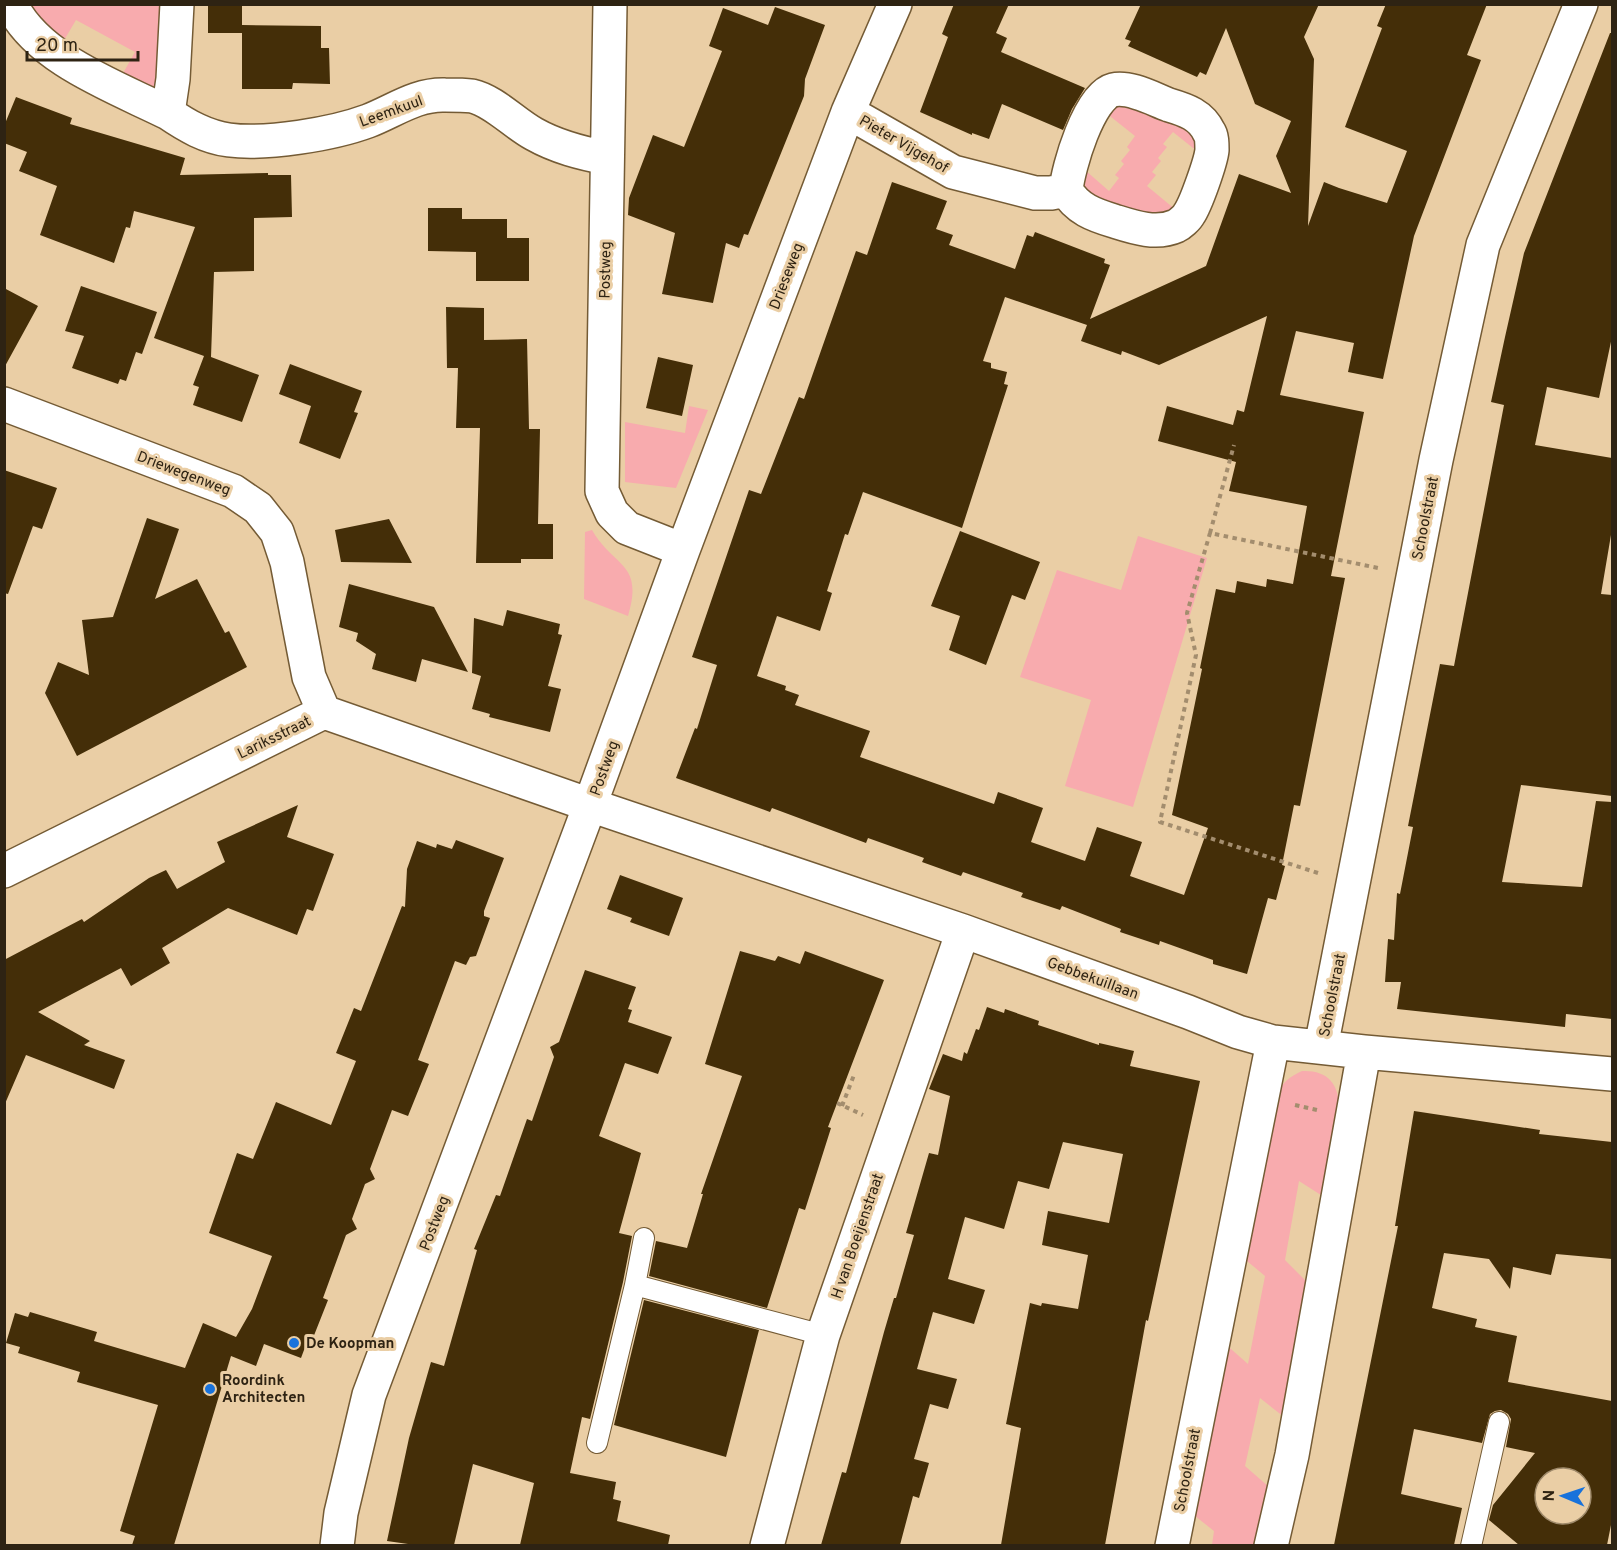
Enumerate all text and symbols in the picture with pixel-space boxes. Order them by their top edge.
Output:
scale bar [27,24,138,62]
text: 20 m [36,35,78,58]
street label: Leemkuul [357,92,426,133]
street label: Pieter Vijgehof [855,112,951,178]
street label: Drieseweg [766,240,809,313]
street label: Postweg [597,241,616,299]
street label: Driewegenweg [134,448,233,501]
street label: Schoolstraat [1409,475,1444,562]
street label: Lariksstraat [235,712,315,764]
street label: Postweg [587,738,624,799]
street label: Schoolstraat [1316,952,1351,1039]
street label: Gebbekuillaan [1044,954,1141,1005]
street label: H van Boeijenstraat [828,1171,889,1302]
street label: Postweg [416,1193,455,1254]
place label: De Koopman [306,1335,394,1354]
marker: De Koopman [287,1336,301,1350]
place label: Roordink Architecten [222,1372,305,1408]
marker: Roordink Architecten [203,1382,217,1396]
street label: Schoolstraat [1171,1427,1206,1514]
north arrow [1533,1466,1593,1526]
text: N [1540,1489,1560,1502]

